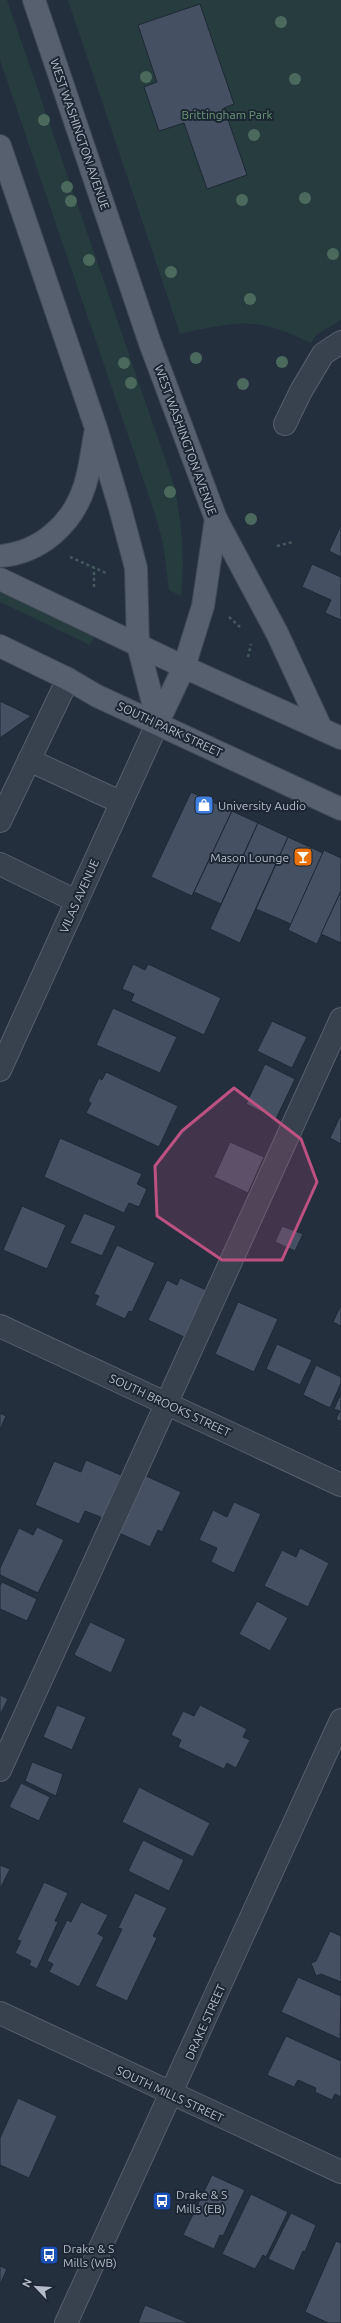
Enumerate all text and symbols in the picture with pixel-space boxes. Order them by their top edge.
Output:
street label: WEST WASHINGTON AVENUE [48,57,112,211]
park label: Brittingham Park [181,108,273,121]
street label: WEST WASHINGTON AVENUE [153,363,219,517]
street label: SOUTH PARK STREET [116,699,225,759]
shop icon: University Audio [193,794,215,816]
place label: University Audio [218,799,306,812]
bar icon: Mason Lounge [292,846,314,868]
place label: Mason Lounge [210,851,289,864]
street label: VILAS AVENUE [57,857,101,935]
street label: SOUTH BROOKS STREET [107,1371,233,1439]
street label: DRAKE STREET [182,1982,228,2062]
street label: SOUTH MILLS STREET [114,2063,226,2125]
place label: Drake & S Mills (EB) [176,2188,227,2216]
bus stop icon: Drake & S Mills (EB) [151,2190,173,2212]
place label: Drake & S Mills (WB) [63,2242,117,2270]
bus stop icon: Drake & S Mills (WB) [38,2244,60,2266]
north arrow [16,2267,56,2307]
text: N [20,2277,34,2289]

